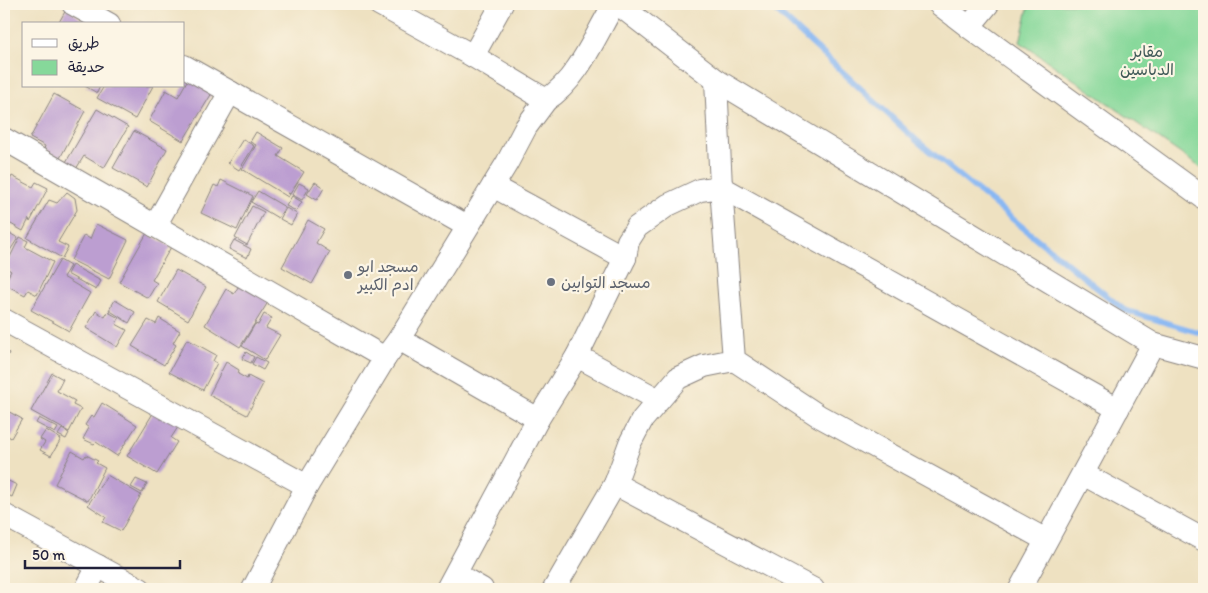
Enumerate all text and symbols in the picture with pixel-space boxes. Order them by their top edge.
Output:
legend [22,22,185,88]
text: طريق [68,34,100,52]
park label: مقابر الدباسين [1120,42,1174,79]
text: حديقة [68,58,105,76]
place label: مسجد ابو ادم الكبير [356,257,419,297]
marker: مسجد ابو ادم الكبير [342,269,354,281]
place label: مسجد التوابين [561,273,650,293]
marker: مسجد التوابين [545,276,557,288]
scale bar [25,538,180,570]
text: 50 m [32,546,65,564]

